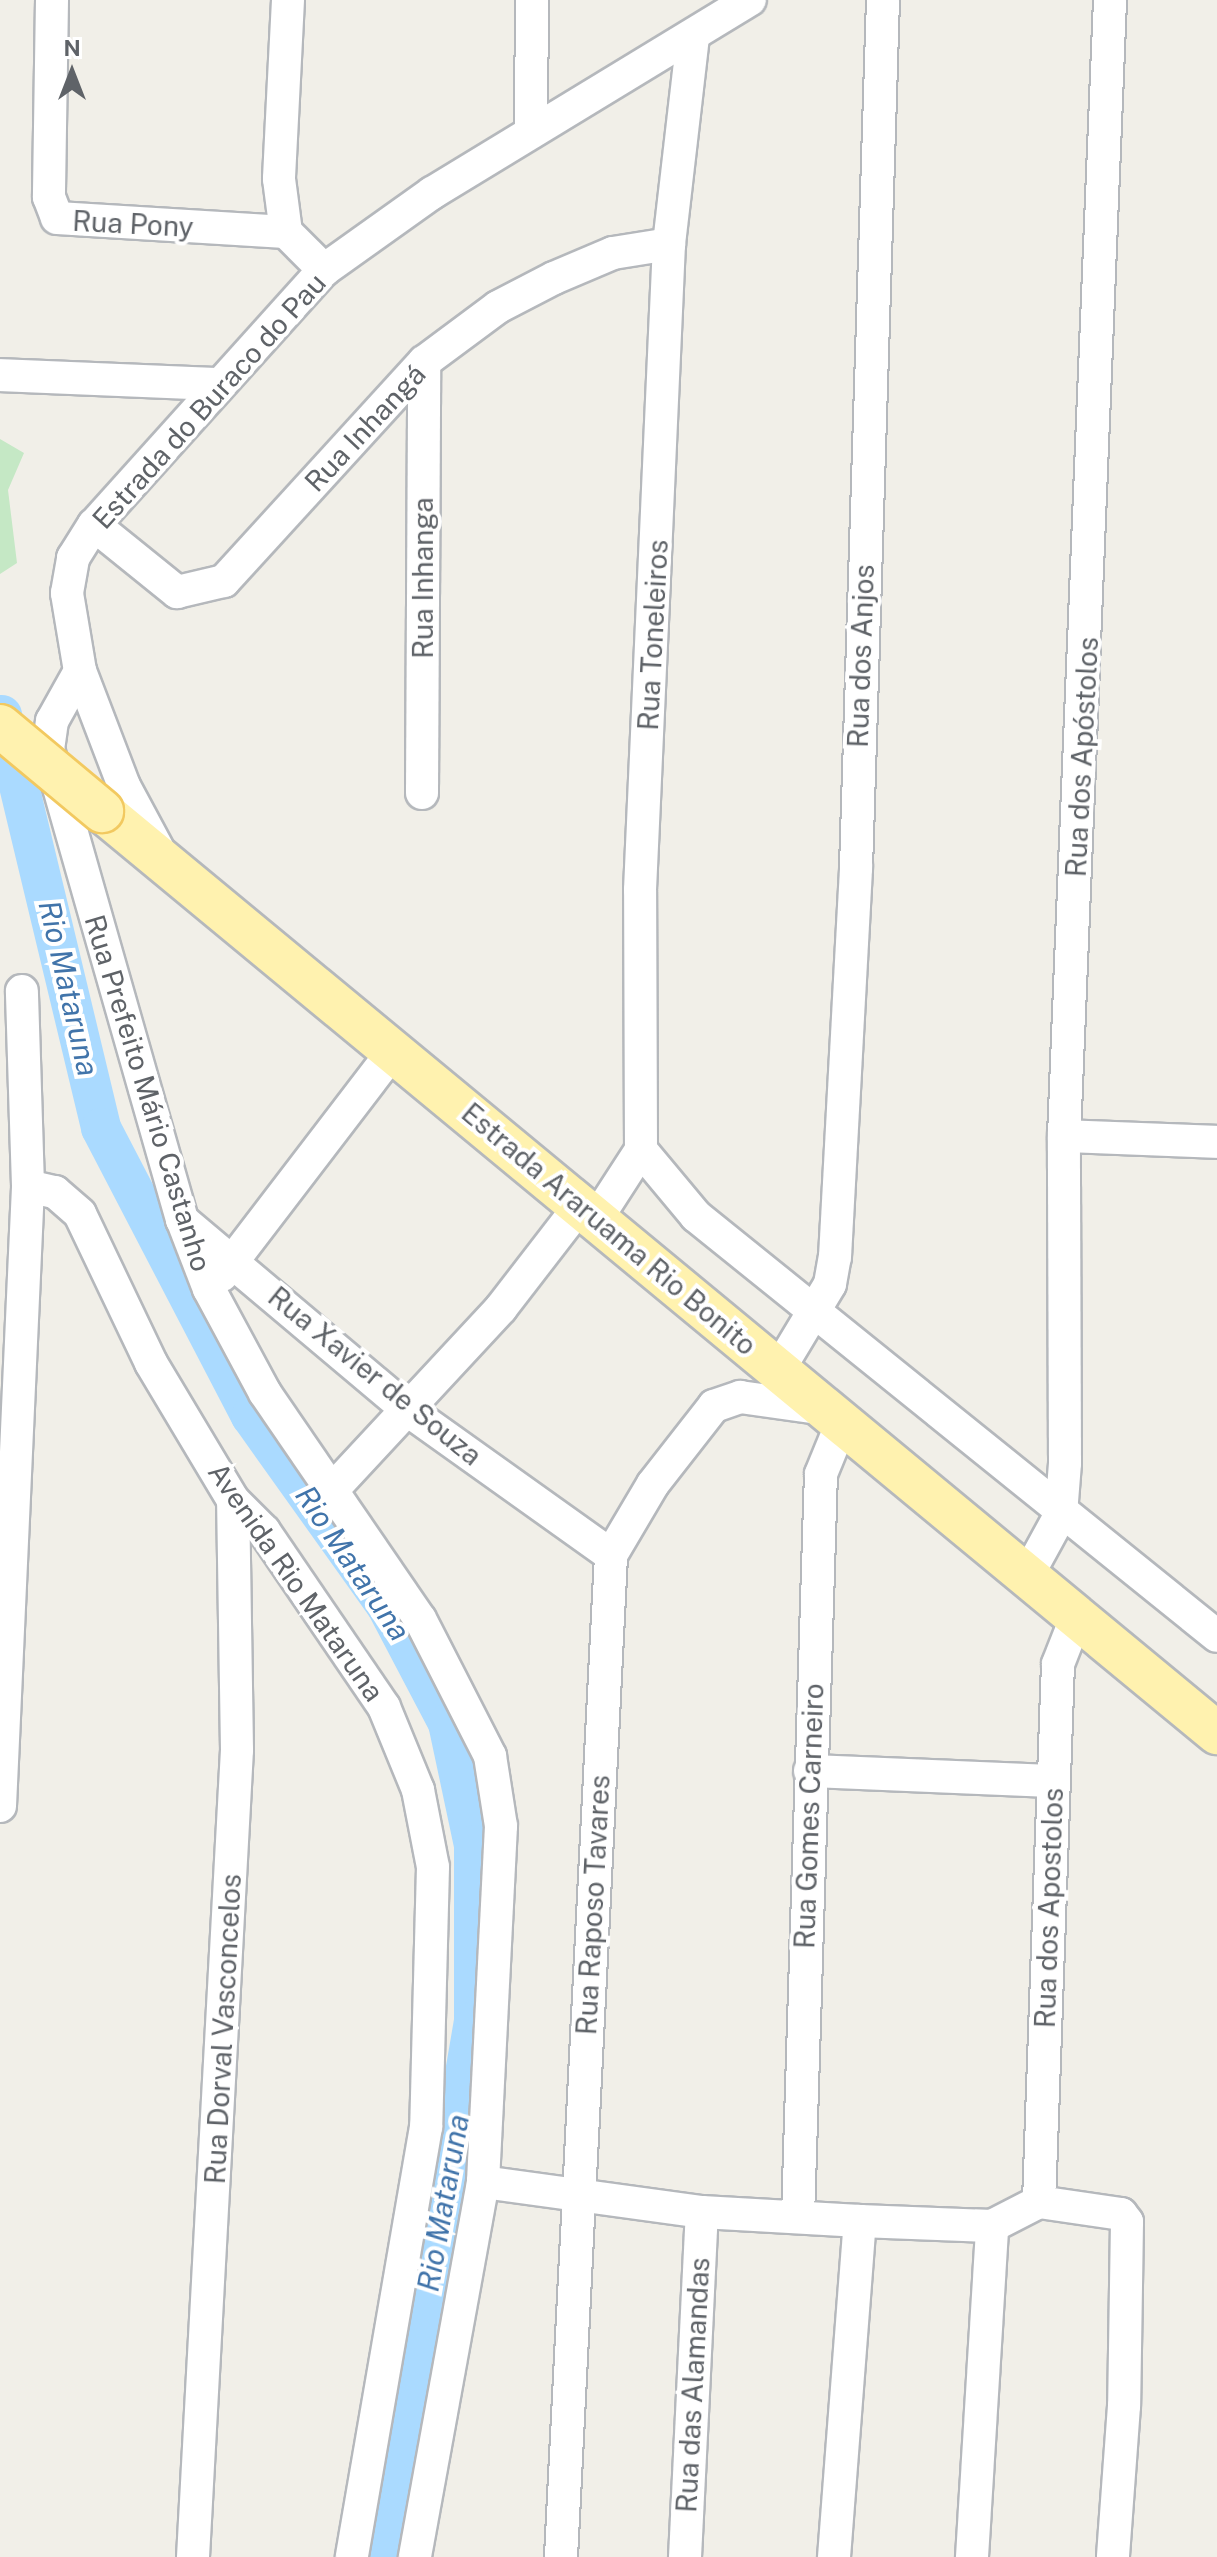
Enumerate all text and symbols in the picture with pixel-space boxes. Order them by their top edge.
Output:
north arrow [32,32,112,112]
text: N [63,35,81,61]
street label: Rua Pony [72,204,194,244]
street label: Estrada do Buraco do Pau [85,266,333,536]
street label: Rua Inhangá [298,357,432,499]
street label: Rua Inhanga [406,497,440,659]
street label: Rua Toneleiros [631,539,675,731]
street label: Rua dos Anjos [841,563,881,749]
street label: Rua dos Apóstolos [1059,636,1105,878]
water label: Rio Mataruna [31,897,107,1079]
street label: Rua Prefeito Mário Castanho [78,911,218,1275]
street label: Estrada Araruama Rio Bonito [455,1096,763,1362]
street label: Rua Xavier de Souza [261,1279,489,1473]
street label: Avenida Rio Mataruna [201,1456,391,1708]
water label: Rio Mataruna [288,1479,418,1647]
street label: Rua Gomes Carneiro [788,1683,830,1949]
street label: Rua Raposo Tavares [569,1774,617,2036]
street label: Rua dos Apostolos [1028,1787,1070,2029]
street label: Rua Dorval Vasconcelos [198,1873,248,2185]
water label: Rio Mataruna [410,2112,476,2294]
street label: Rua das Alamandas [670,2256,716,2514]

